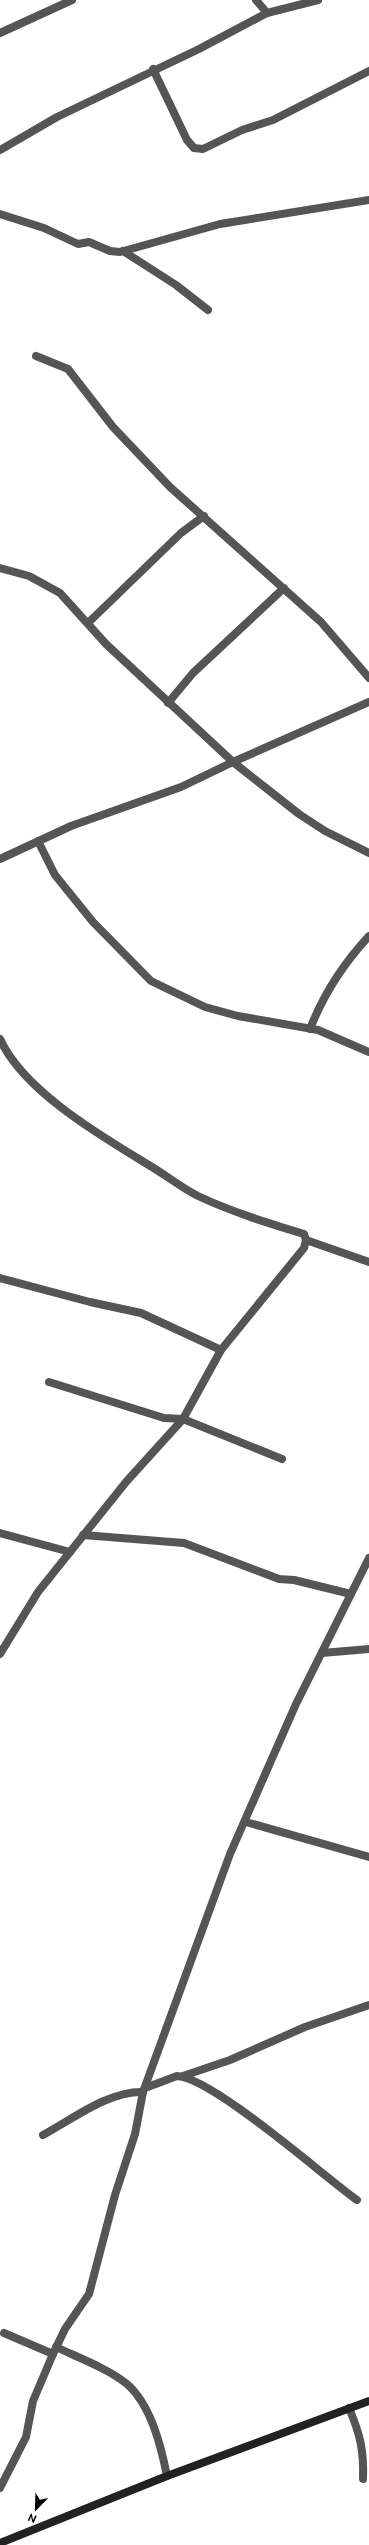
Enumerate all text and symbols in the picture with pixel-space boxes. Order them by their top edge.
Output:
north arrow [16,2489,56,2529]
text: N [26,2511,38,2525]

